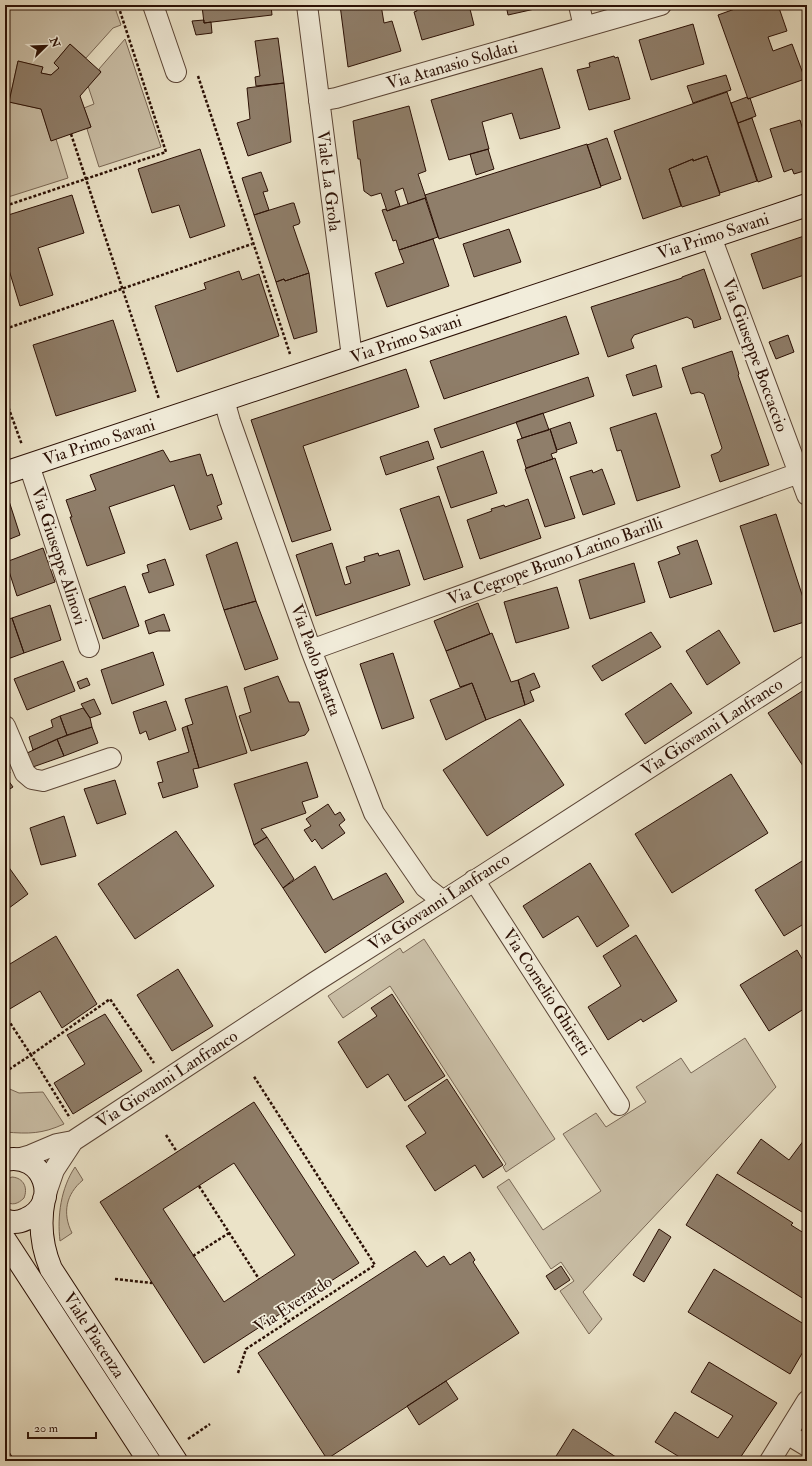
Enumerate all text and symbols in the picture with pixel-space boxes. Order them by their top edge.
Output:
north arrow [26,26,66,66]
text: N [46,34,63,50]
street label: Via Atanasio Soldati [384,36,520,94]
street label: Viale La Grola [312,129,346,234]
street label: Via Primo Savani [654,208,772,264]
street label: Via Giuseppe Boccaccio [717,275,793,435]
street label: Via Primo Savani [348,310,465,368]
street label: Via Primo Savani [40,414,158,470]
street label: Via Giuseppe Alinovi [26,484,91,628]
street label: Via Cegrope Bruno Latino Barilli [445,512,666,611]
street label: Via Paolo Baratta [286,601,346,720]
street label: Via Giovanni Lanfranco [637,673,787,781]
street label: Via Giovanni Lanfranco [364,848,514,956]
street label: Via Cornelio Ghiretti [498,925,596,1060]
street label: Via Giovanni Lanfranco [92,1025,242,1133]
street label: Via Everardo [250,1271,336,1337]
street label: Viale Piacenza [59,1288,130,1383]
scale bar [28,1414,96,1440]
text: 20 m [34,1421,59,1436]

